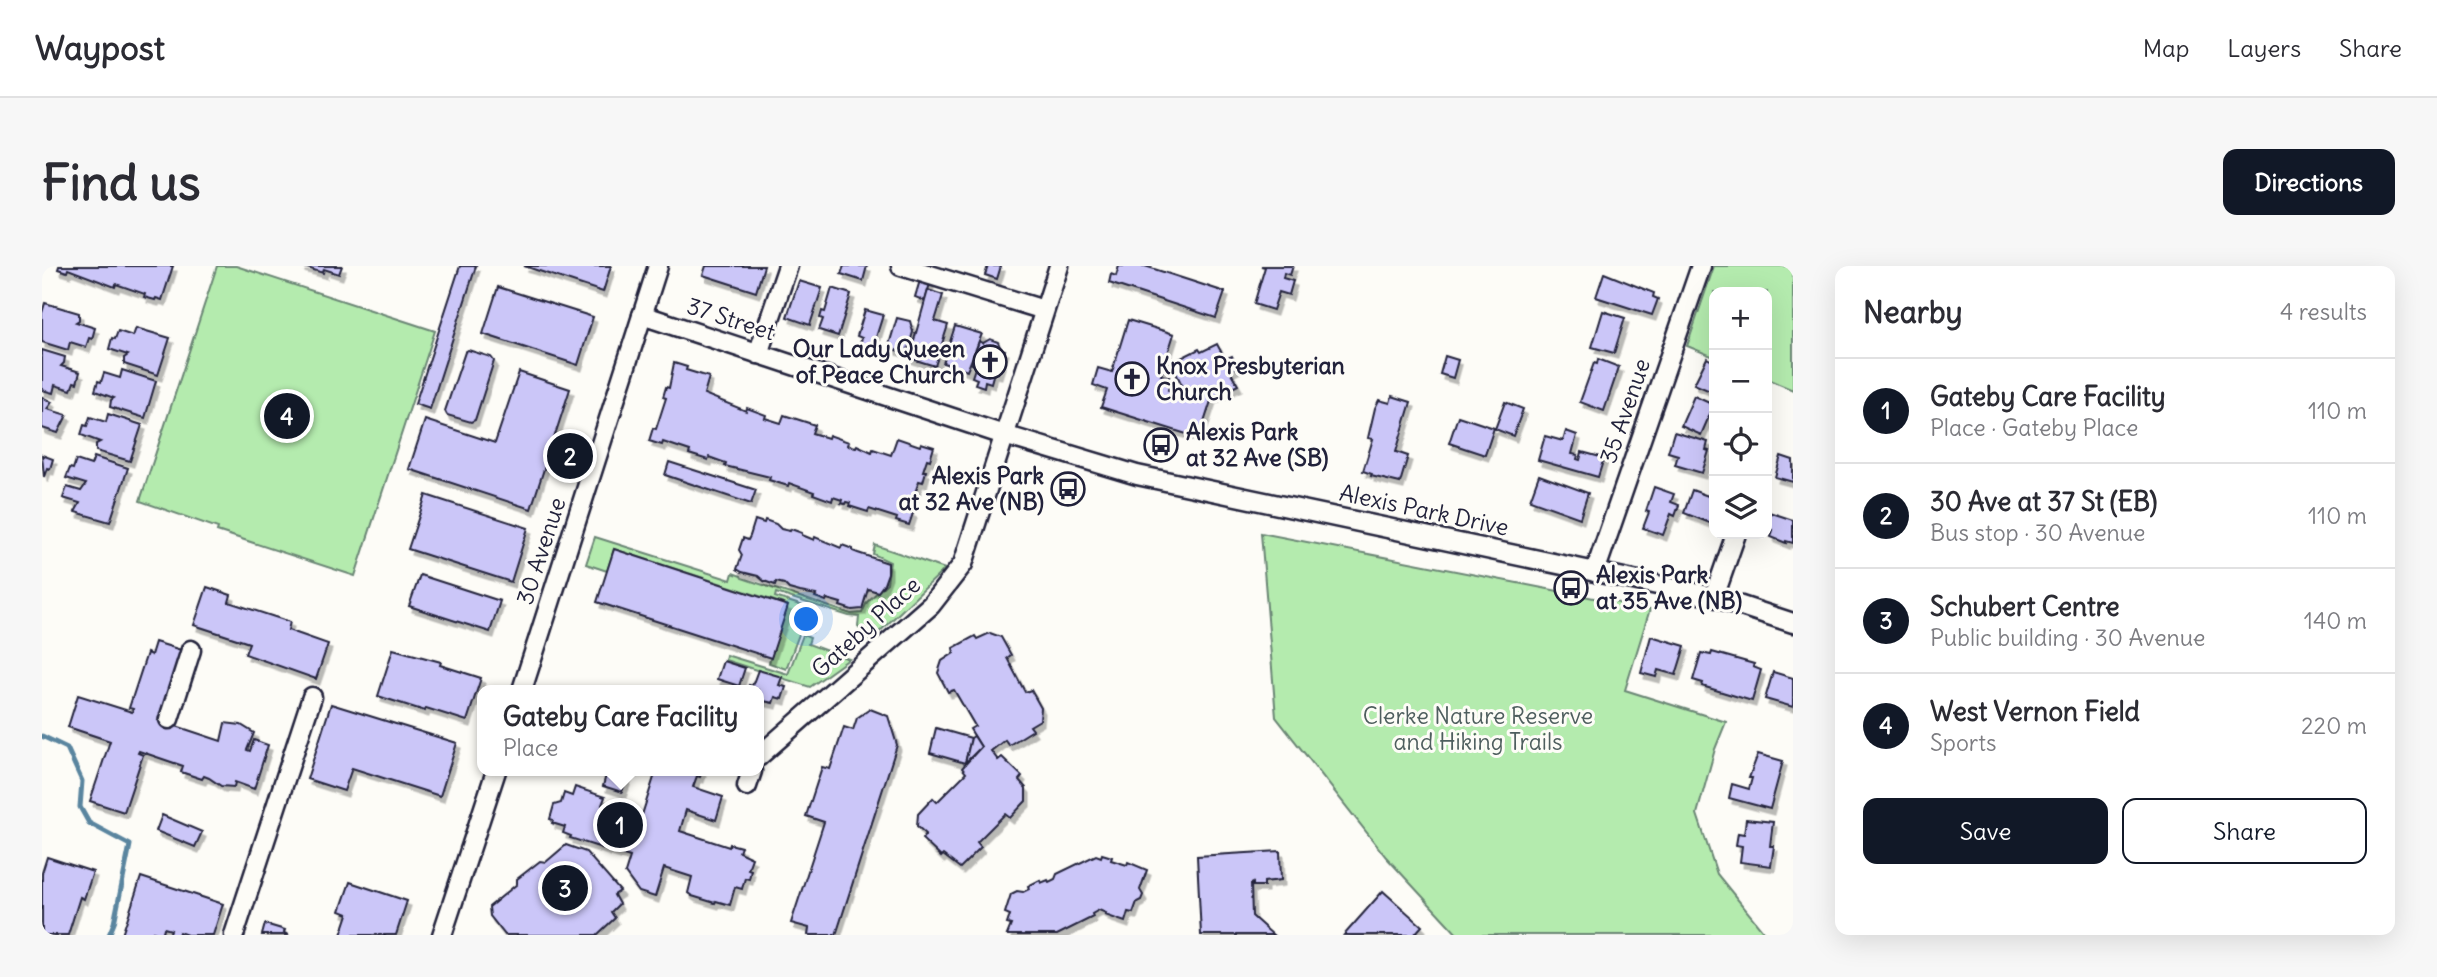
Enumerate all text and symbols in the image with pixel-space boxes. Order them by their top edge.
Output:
text: Waypost [35,27,165,69]
text: Map [2143,33,2189,63]
text: Layers [2227,33,2301,63]
text: Share [2339,33,2402,63]
button: Directions [2223,149,2395,215]
text: Find us [42,152,200,213]
map controls [1709,287,1772,539]
button: + [1709,287,1772,350]
street label: 37 Street [683,291,779,346]
text: Nearby [1863,293,1963,331]
text: 4 results [2280,297,2367,326]
place label: Our Lady Queen of Peace Church [793,334,965,389]
church icon: Our Lady Queen of Peace Church [971,343,1009,381]
button: − [1709,350,1772,413]
place label: Knox Presbyterian Church [1156,351,1345,406]
street label: 35 Avenue [1593,355,1656,467]
church icon: Knox Presbyterian Church [1113,360,1151,398]
text: Gateby Care Facility [1930,380,2166,413]
pin: 4 [264,390,310,442]
text: 1 [1881,396,1891,425]
text: 110 m [2308,396,2367,425]
button: locate [1709,413,1772,476]
text: Place · Gateby Place [1930,413,2138,442]
place label: Alexis Park at 32 Ave (SB) [1186,417,1329,472]
bus stop icon: Alexis Park at 32 Ave (SB) [1142,426,1180,464]
pin: 2 [547,430,593,482]
place label: Alexis Park at 32 Ave (NB) [898,461,1044,516]
bus stop icon: Alexis Park at 32 Ave (NB) [1049,470,1087,508]
button: layers [1709,476,1772,539]
street label: Alexis Park Drive [1337,477,1511,542]
text: 30 Ave at 37 St (EB) [1930,485,2157,518]
street label: 30 Avenue [510,494,571,608]
text: 2 [1880,501,1892,530]
text: 110 m [2308,501,2367,530]
text: Bus stop · 30 Avenue [1930,518,2146,547]
place label: Alexis Park at 35 Ave (NB) [1596,560,1742,615]
bus stop icon: Alexis Park at 35 Ave (NB) [1552,569,1590,607]
street label: Gateby Place [805,570,926,683]
text: Schubert Centre [1930,590,2120,623]
your location [789,602,823,636]
text: 3 [1879,606,1893,635]
text: 140 m [2304,606,2367,635]
text: Public building · 30 Avenue [1930,623,2206,652]
popup [477,685,764,776]
text: West Vernon Field [1930,695,2140,728]
text: Gateby Care Facility [503,700,738,733]
park label: Clerke Nature Reserve and Hiking Trails [1363,701,1593,756]
text: 4 [1879,711,1893,740]
text: 220 m [2301,711,2367,740]
text: Sports [1930,728,1996,757]
text: Place [503,733,558,762]
button: Save [1863,798,2108,864]
button: Share [2122,798,2367,864]
pin: 1 [597,799,643,851]
pin: 3 [542,862,588,914]

